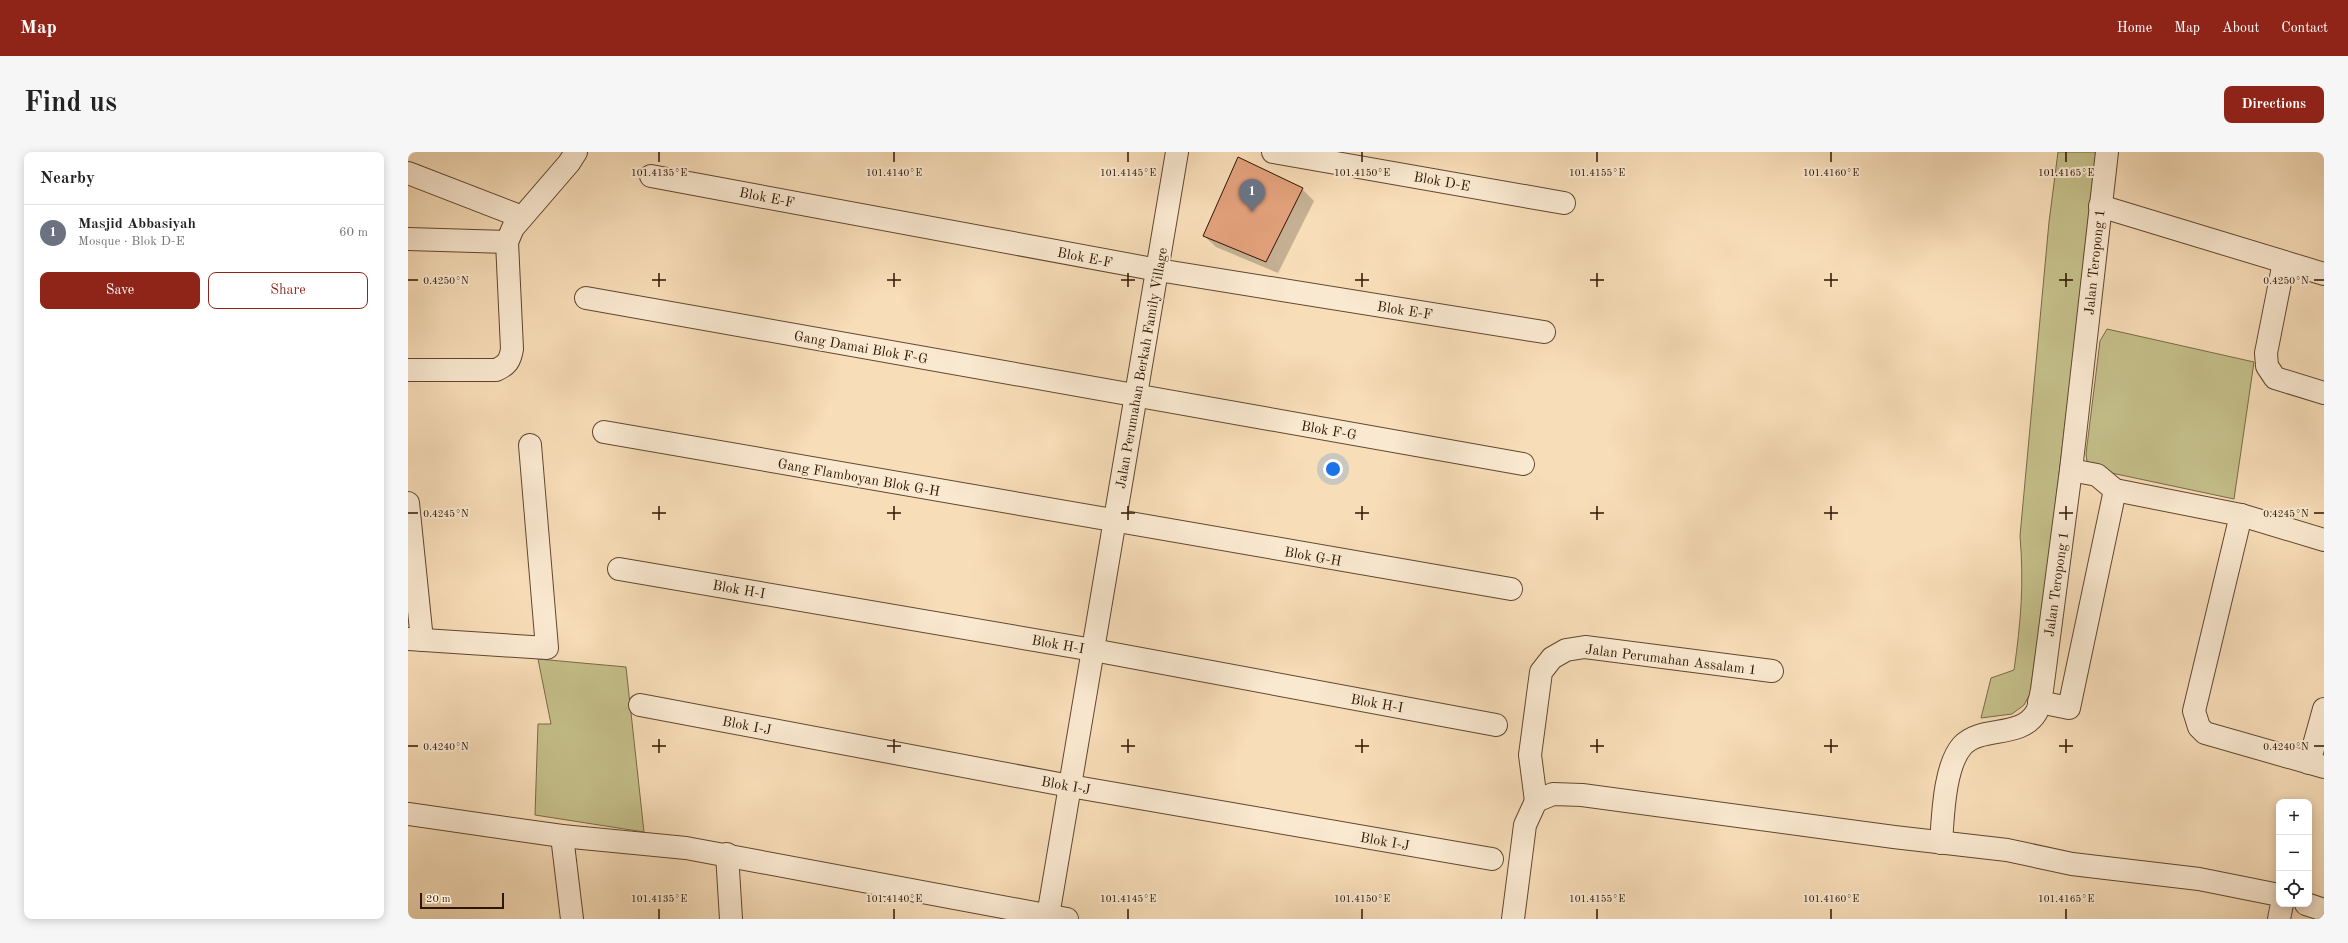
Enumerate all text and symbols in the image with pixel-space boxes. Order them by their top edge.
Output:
text: Map [20,19,57,38]
text: Home [2117,21,2152,35]
text: Map [2174,21,2200,35]
text: About [2222,21,2259,35]
text: Contact [2281,21,2328,35]
button: Directions [2224,86,2324,123]
text: Find us [24,90,117,118]
text: 101.4135°E [631,168,687,178]
text: 101.4140°E [866,168,922,178]
text: 101.4145°E [1100,168,1156,178]
text: 101.4150°E [1334,168,1390,178]
text: 101.4155°E [1569,168,1625,178]
text: 101.4160°E [1803,168,1859,178]
text: 101.4165°E [2038,168,2094,178]
text: Nearby [40,170,95,187]
street label: Blok D-E [1412,170,1471,194]
pin: 1 [1239,179,1265,212]
street label: Blok E-F [738,186,796,210]
street label: Jalan Teropong 1 [2082,209,2108,316]
text: Masjid Abbasiyah [78,217,196,232]
text: 1 [49,226,57,239]
text: 60 m [339,226,368,239]
text: Mosque · Blok D-E [78,235,185,248]
street label: Blok E-F [1056,246,1114,270]
street label: Jalan Perumahan Berkah Family Village [1114,246,1170,490]
button: Save [40,272,200,309]
button: Share [208,272,368,309]
text: 0.4250°N [423,276,469,286]
text: 0.4250°N [2263,276,2309,286]
street label: Blok E-F [1376,300,1434,322]
street label: Gang Damai Blok F-G [793,329,929,367]
street label: Blok F-G [1300,419,1358,443]
street label: Gang Flamboyan Blok G-H [777,457,941,499]
your location [1323,459,1343,479]
text: 0.4245°N [423,509,469,519]
text: 0.4245°N [2263,509,2309,519]
street label: Jalan Teropong 1 [2043,531,2071,638]
street label: Blok G-H [1283,545,1343,569]
street label: Blok H-I [711,578,766,602]
street label: Blok H-I [1030,633,1085,657]
street label: Jalan Perumahan Assalam 1 [1584,643,1757,677]
street label: Blok H-I [1349,692,1404,716]
street label: Blok I-J [721,714,773,738]
text: 0.4240°N [423,742,469,752]
text: 0.4240°N [2263,742,2309,752]
street label: Blok I-J [1040,775,1092,797]
map controls [2276,799,2312,907]
button: + [2276,799,2312,835]
street label: Blok I-J [1359,831,1411,853]
button: − [2276,835,2312,871]
button: locate [2276,871,2312,907]
scale bar [420,891,504,910]
text: 20 m [426,894,451,905]
text: 101.4135°E [631,894,687,904]
text: 101.4140°E [866,894,922,904]
text: 101.4145°E [1100,894,1156,904]
text: 101.4150°E [1334,894,1390,904]
text: 101.4155°E [1569,894,1625,904]
text: 101.4160°E [1803,894,1859,904]
text: 101.4165°E [2038,894,2094,904]

